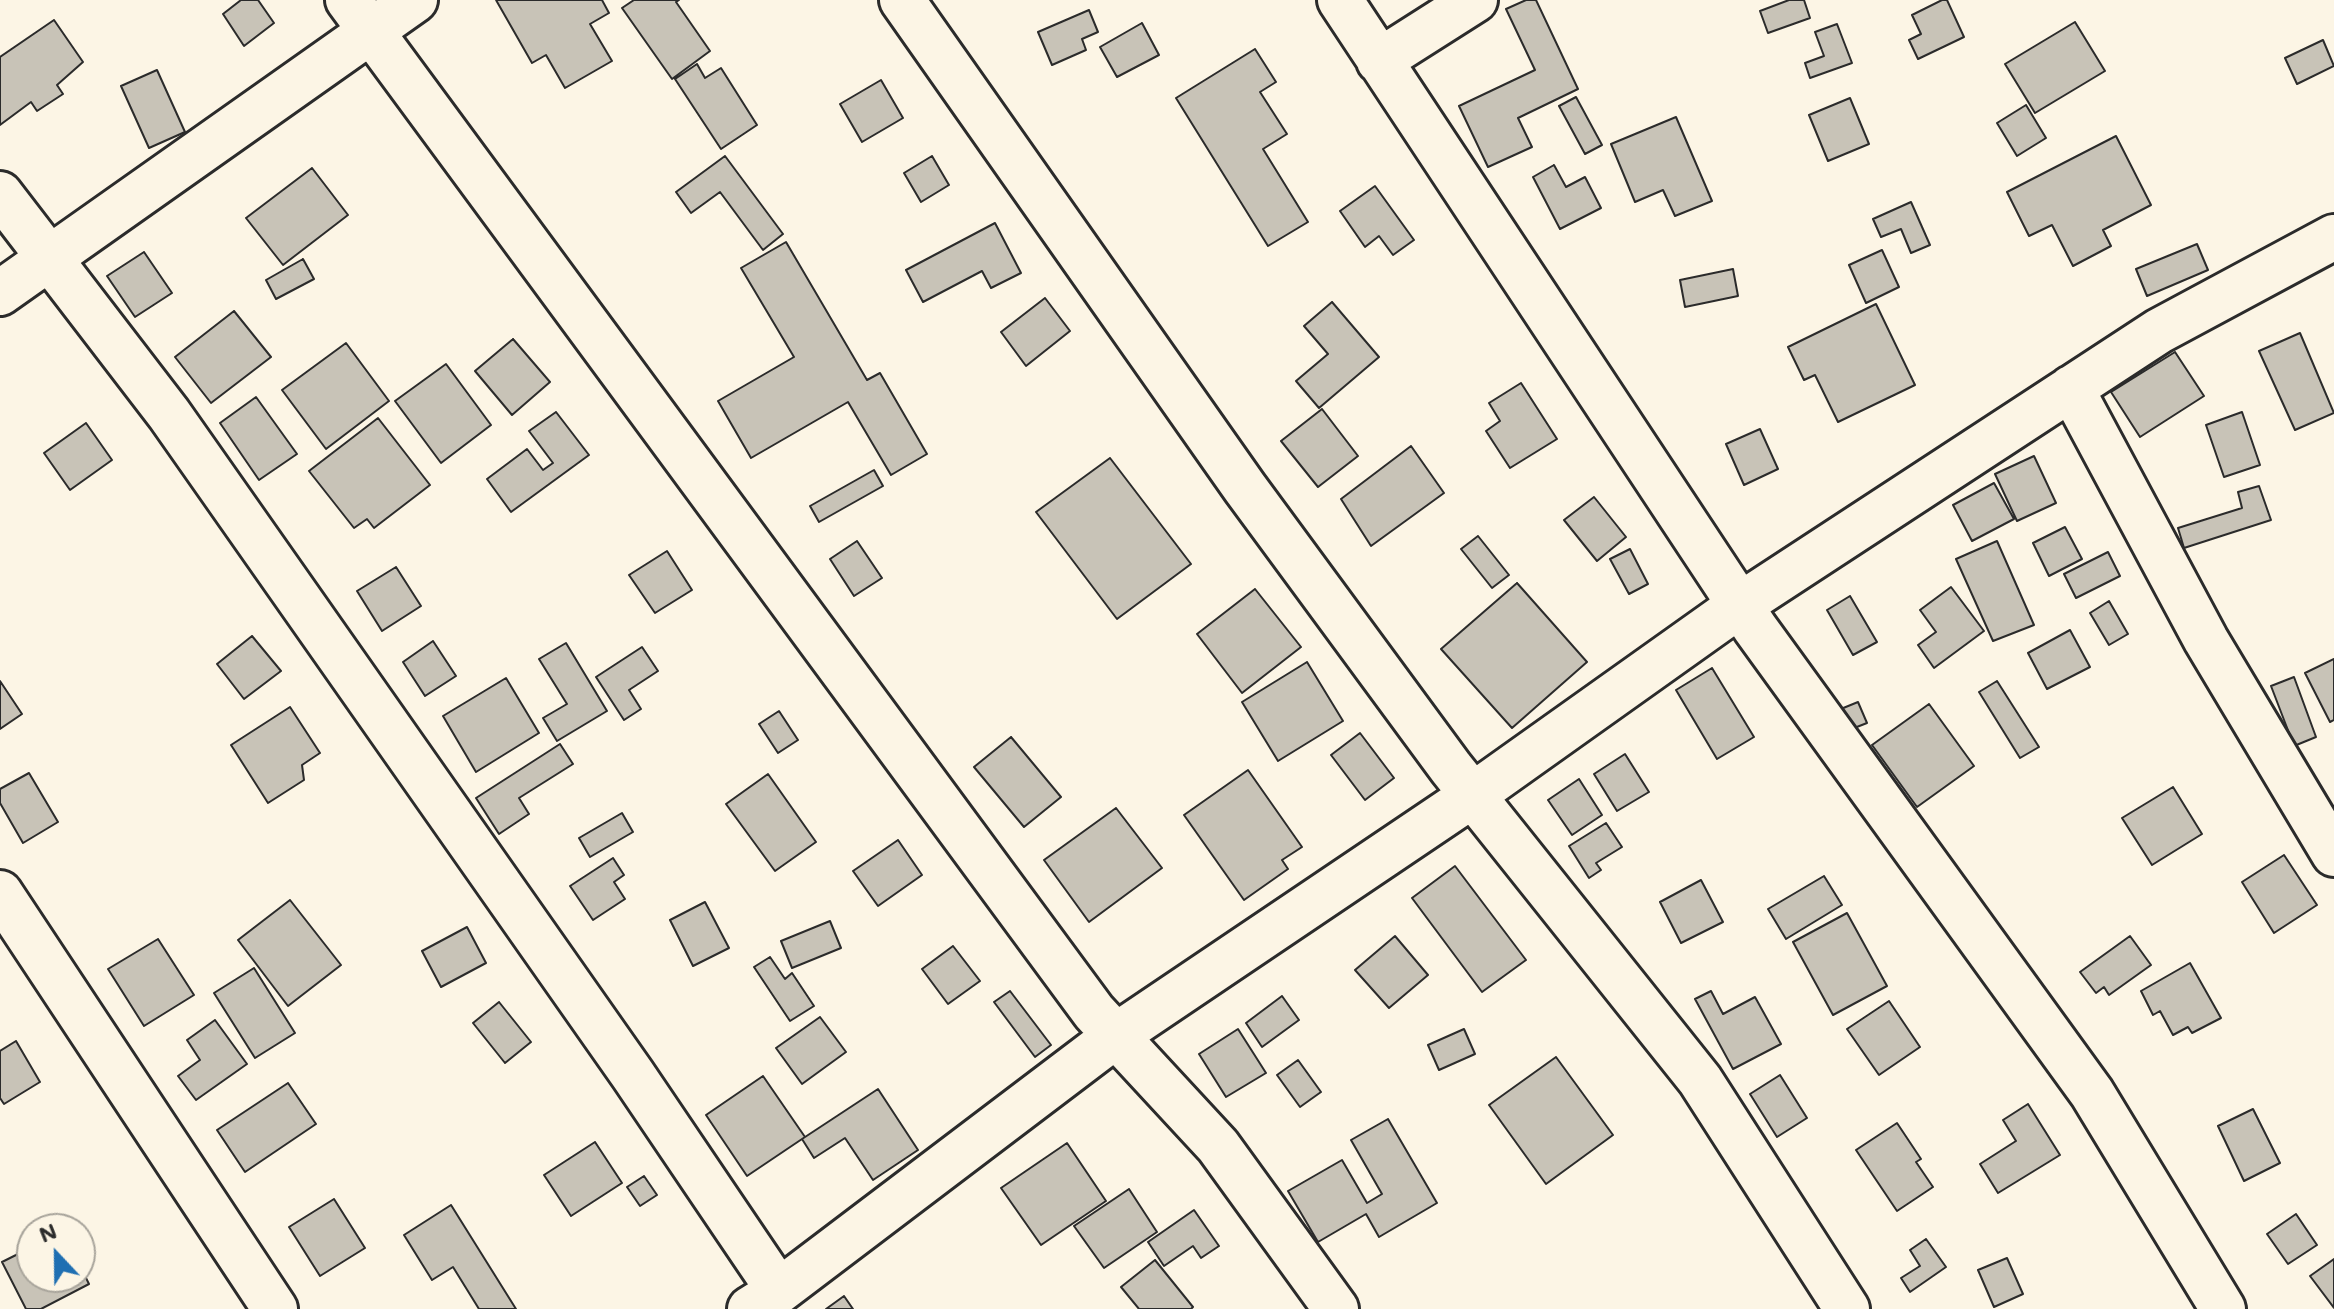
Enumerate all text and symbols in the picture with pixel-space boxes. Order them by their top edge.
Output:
north arrow [16,1213,96,1293]
text: N [34,1216,61,1249]

